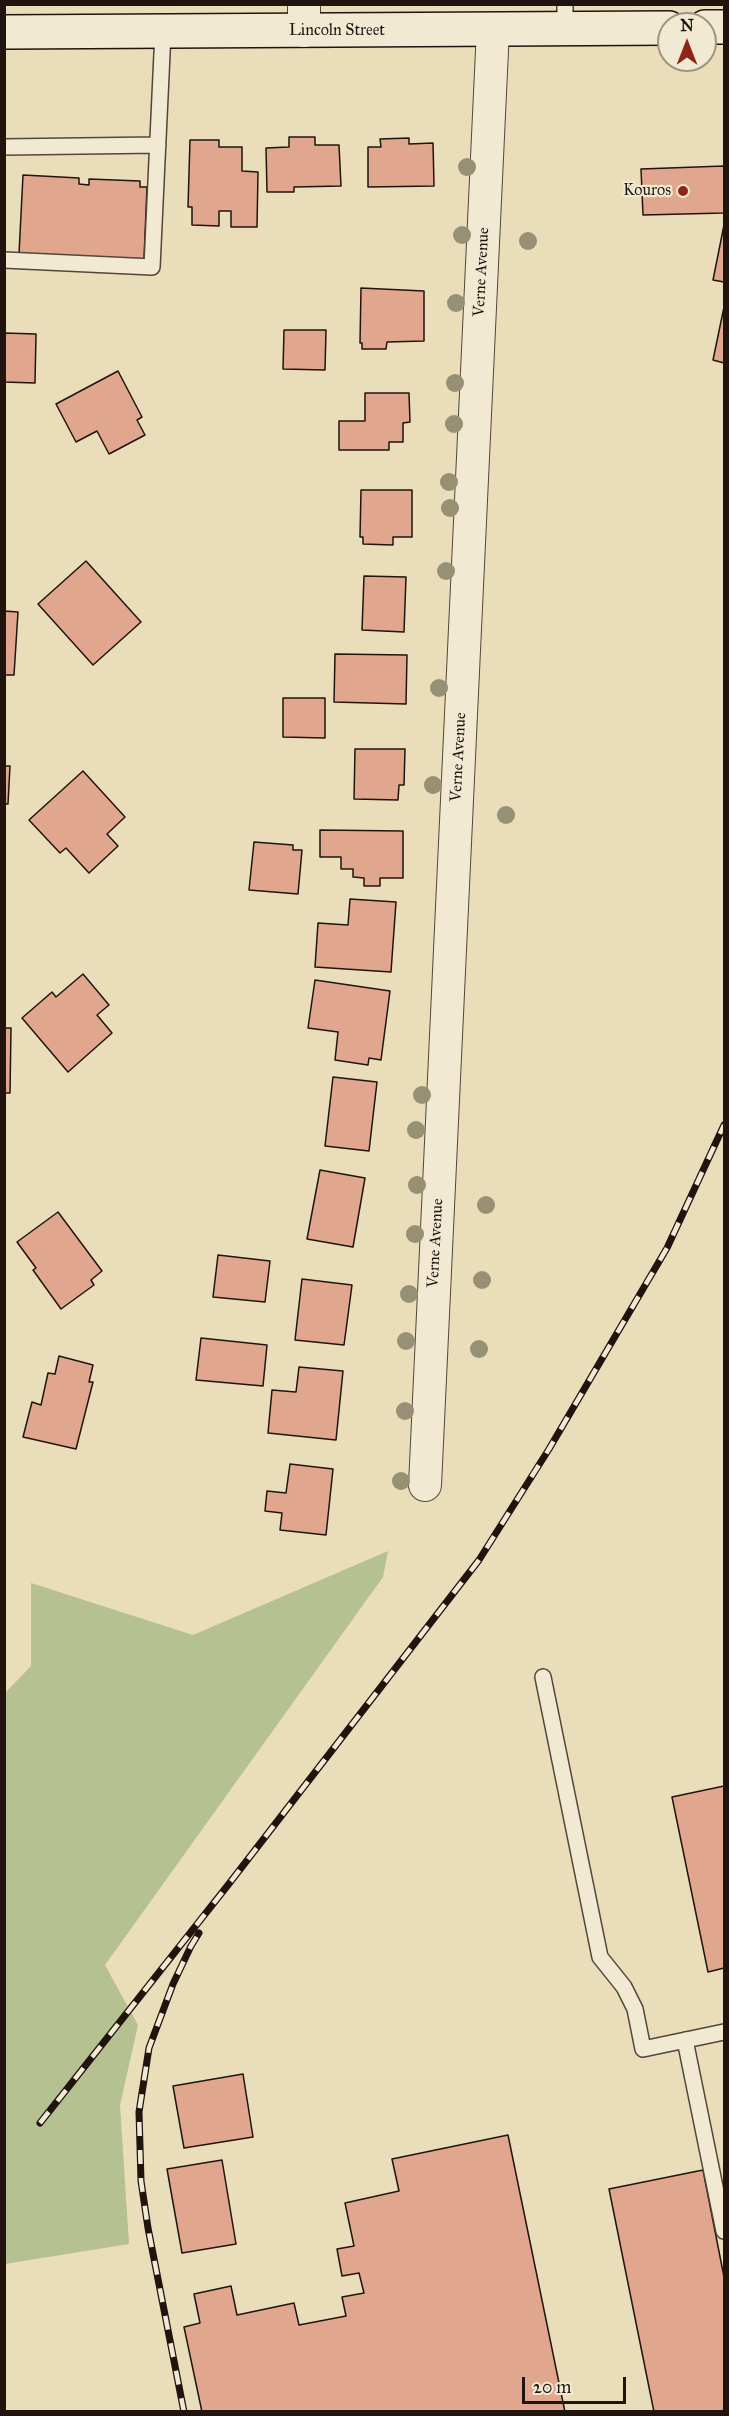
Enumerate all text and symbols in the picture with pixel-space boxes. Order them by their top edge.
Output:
north arrow [657,12,717,72]
text: N [680,16,694,35]
street label: Lincoln Street [289,21,385,41]
place label: Kouros [623,181,671,201]
marker: Kouros [676,184,690,198]
street label: Verne Avenue [470,227,494,317]
street label: Verne Avenue [447,712,471,802]
street label: Verne Avenue [424,1198,448,1288]
scale bar [525,2365,628,2403]
text: 20 m [533,2376,571,2398]

